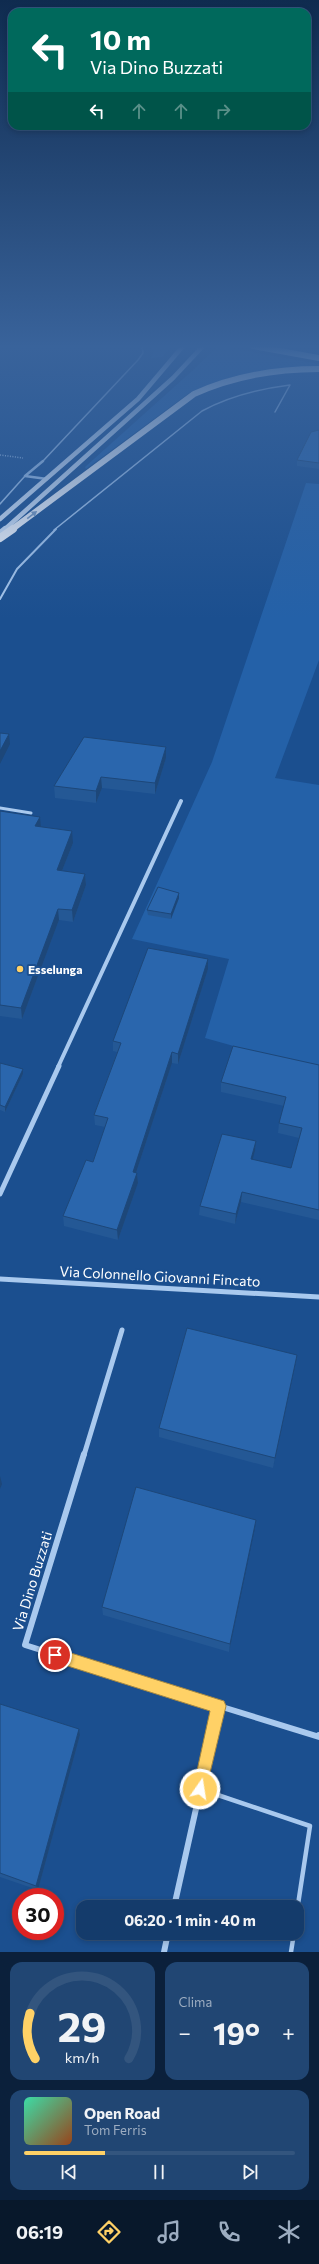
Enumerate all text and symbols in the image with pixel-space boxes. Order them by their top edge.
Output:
text: 10 m [90,22,151,56]
icon: left [24,24,76,76]
text: Via Dino Buzzati [90,56,223,78]
icon: left [86,100,108,122]
icon: ahead [128,100,150,122]
icon: ahead [170,100,192,122]
icon: right [212,100,234,122]
one-way arrow [26,511,37,519]
place label: Esselunga [28,962,82,976]
marker: Esselunga [15,964,25,974]
street label: Via Colonnello Giovanni Fincato [59,1262,261,1290]
street label: Via Dino Buzzati [9,1529,55,1633]
pin [38,1638,72,1672]
icon: arrive [44,1644,66,1666]
position arrow [179,1768,221,1810]
speed limit sign: 30 [12,1888,64,1940]
text: 06:20 · 1 min · 40 m [124,1911,256,1929]
text: Clima [179,1994,212,2010]
text: 29 [58,2000,107,2051]
text: 19° [213,2014,260,2051]
text: − [179,2019,191,2046]
text: + [282,2019,295,2046]
text: km/h [65,2048,100,2066]
text: Open Road [84,2104,160,2122]
text: Tom Ferris [84,2122,147,2138]
icon: previous [58,2161,80,2183]
icon: pause [148,2161,170,2183]
icon: next [239,2161,261,2183]
icon: directions [95,2218,123,2246]
icon: music [155,2218,183,2246]
icon: phone [215,2218,243,2246]
icon: climate [275,2218,303,2246]
text: 06:19 [16,2221,63,2243]

